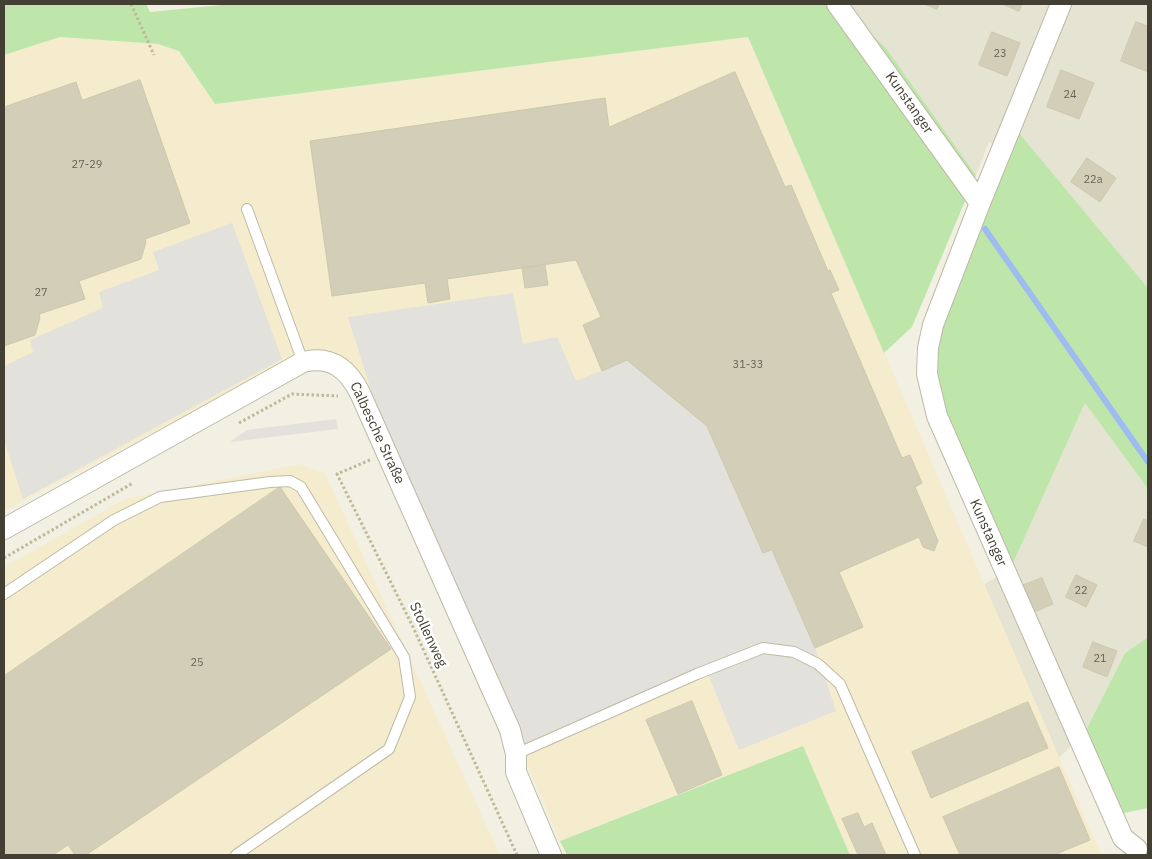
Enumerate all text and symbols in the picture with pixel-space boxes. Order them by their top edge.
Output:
house number: 23 [993,47,1007,61]
street label: Kunstanger [882,69,936,137]
house number: 24 [1063,88,1077,102]
house number: 27-29 [72,158,102,172]
house number: 22a [1083,173,1103,187]
house number: 27 [34,286,48,300]
house number: 31-33 [733,358,763,372]
street label: Calbesche Straße [346,379,408,487]
street label: Kunstanger [966,497,1010,569]
house number: 22 [1074,584,1088,598]
street label: Stollenweg [406,600,450,670]
house number: 21 [1093,652,1107,666]
house number: 25 [190,656,204,670]

